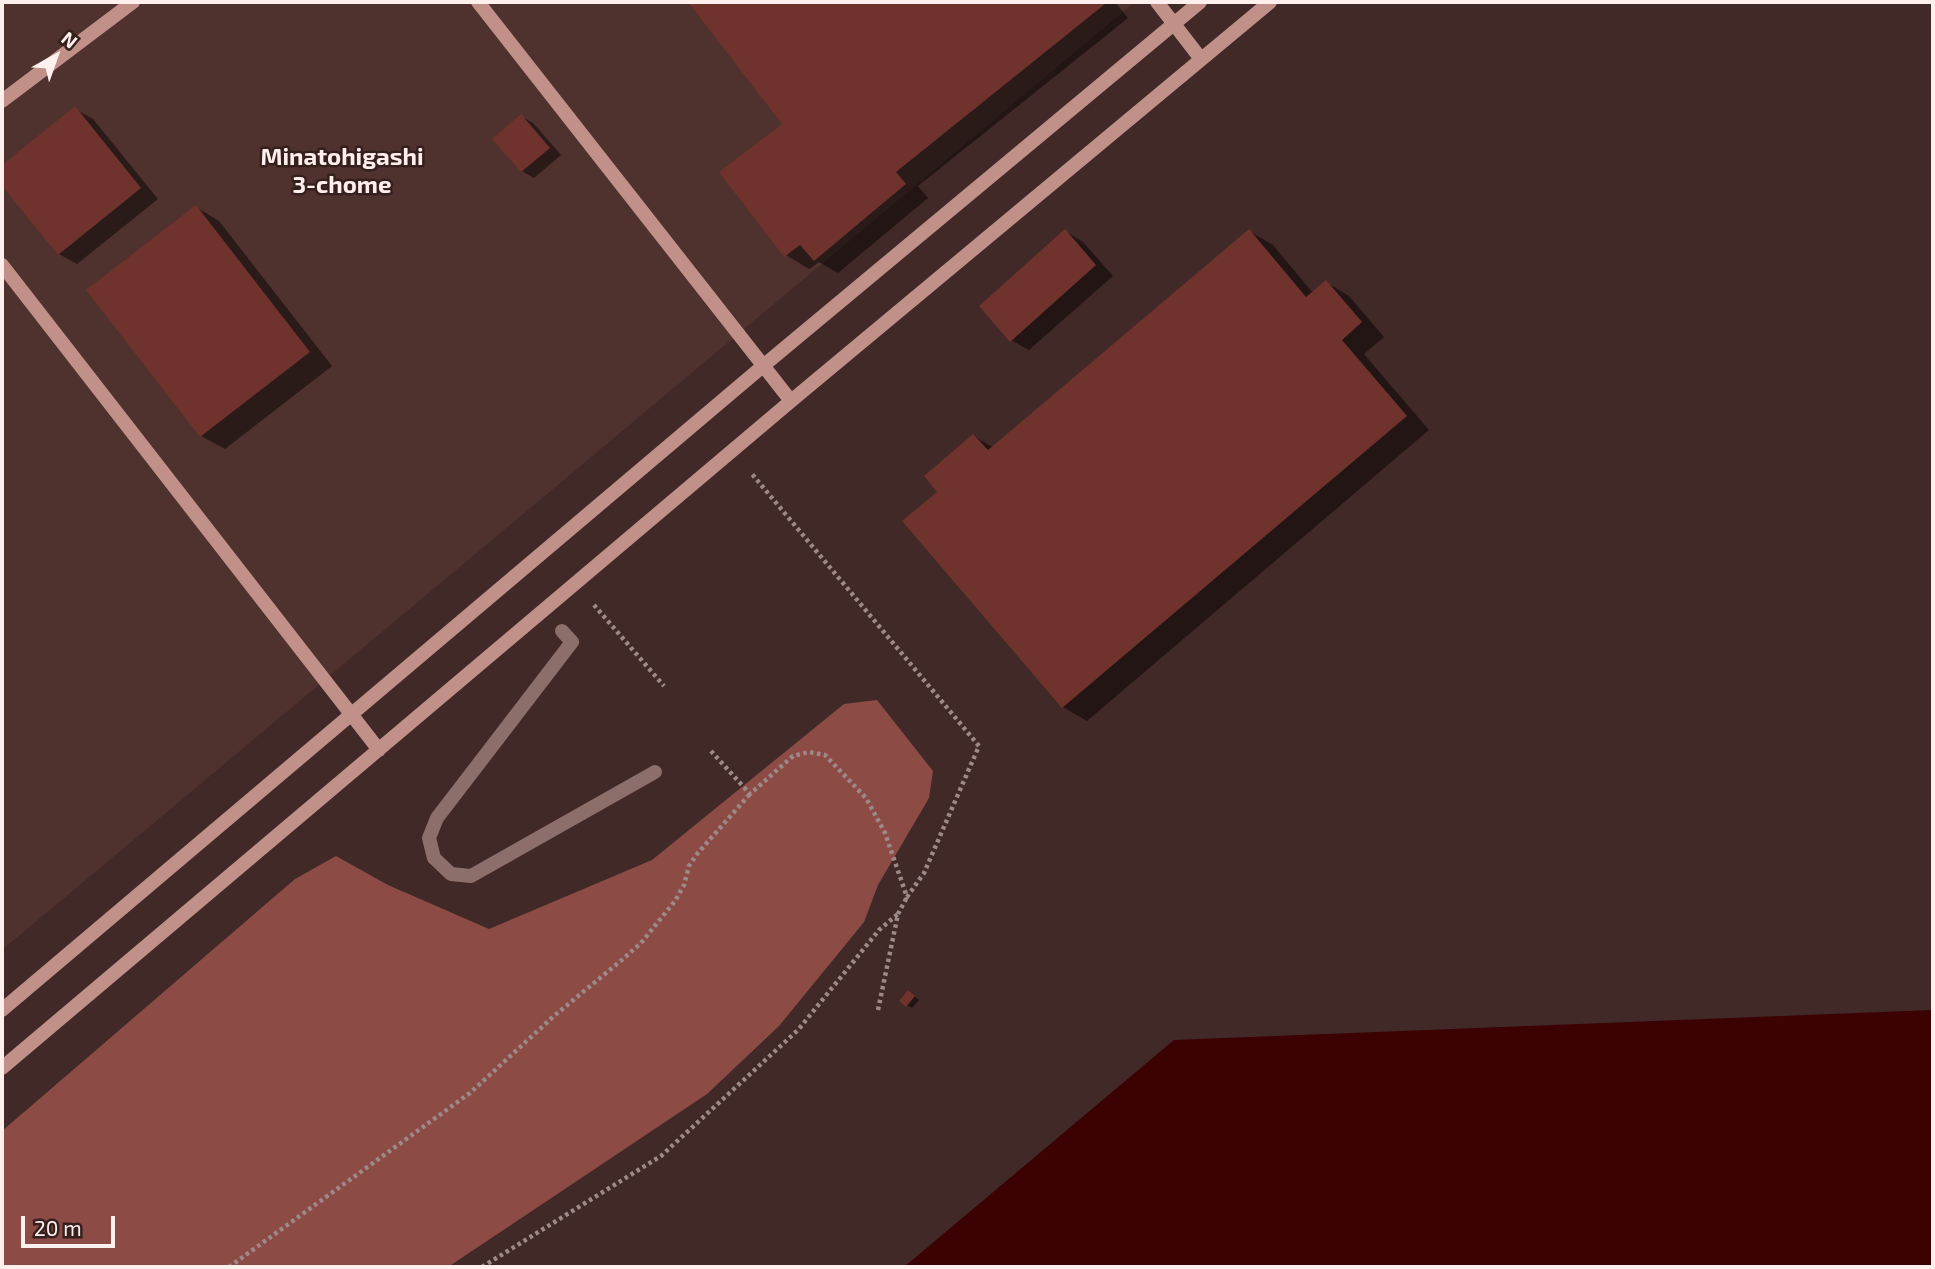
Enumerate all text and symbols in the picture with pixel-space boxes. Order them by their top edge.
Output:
north arrow [21,21,91,91]
text: N [57,26,82,53]
district label: Minatohigashi 3-chome [260,143,424,199]
scale bar [24,1202,119,1246]
text: 20 m [34,1215,82,1240]

